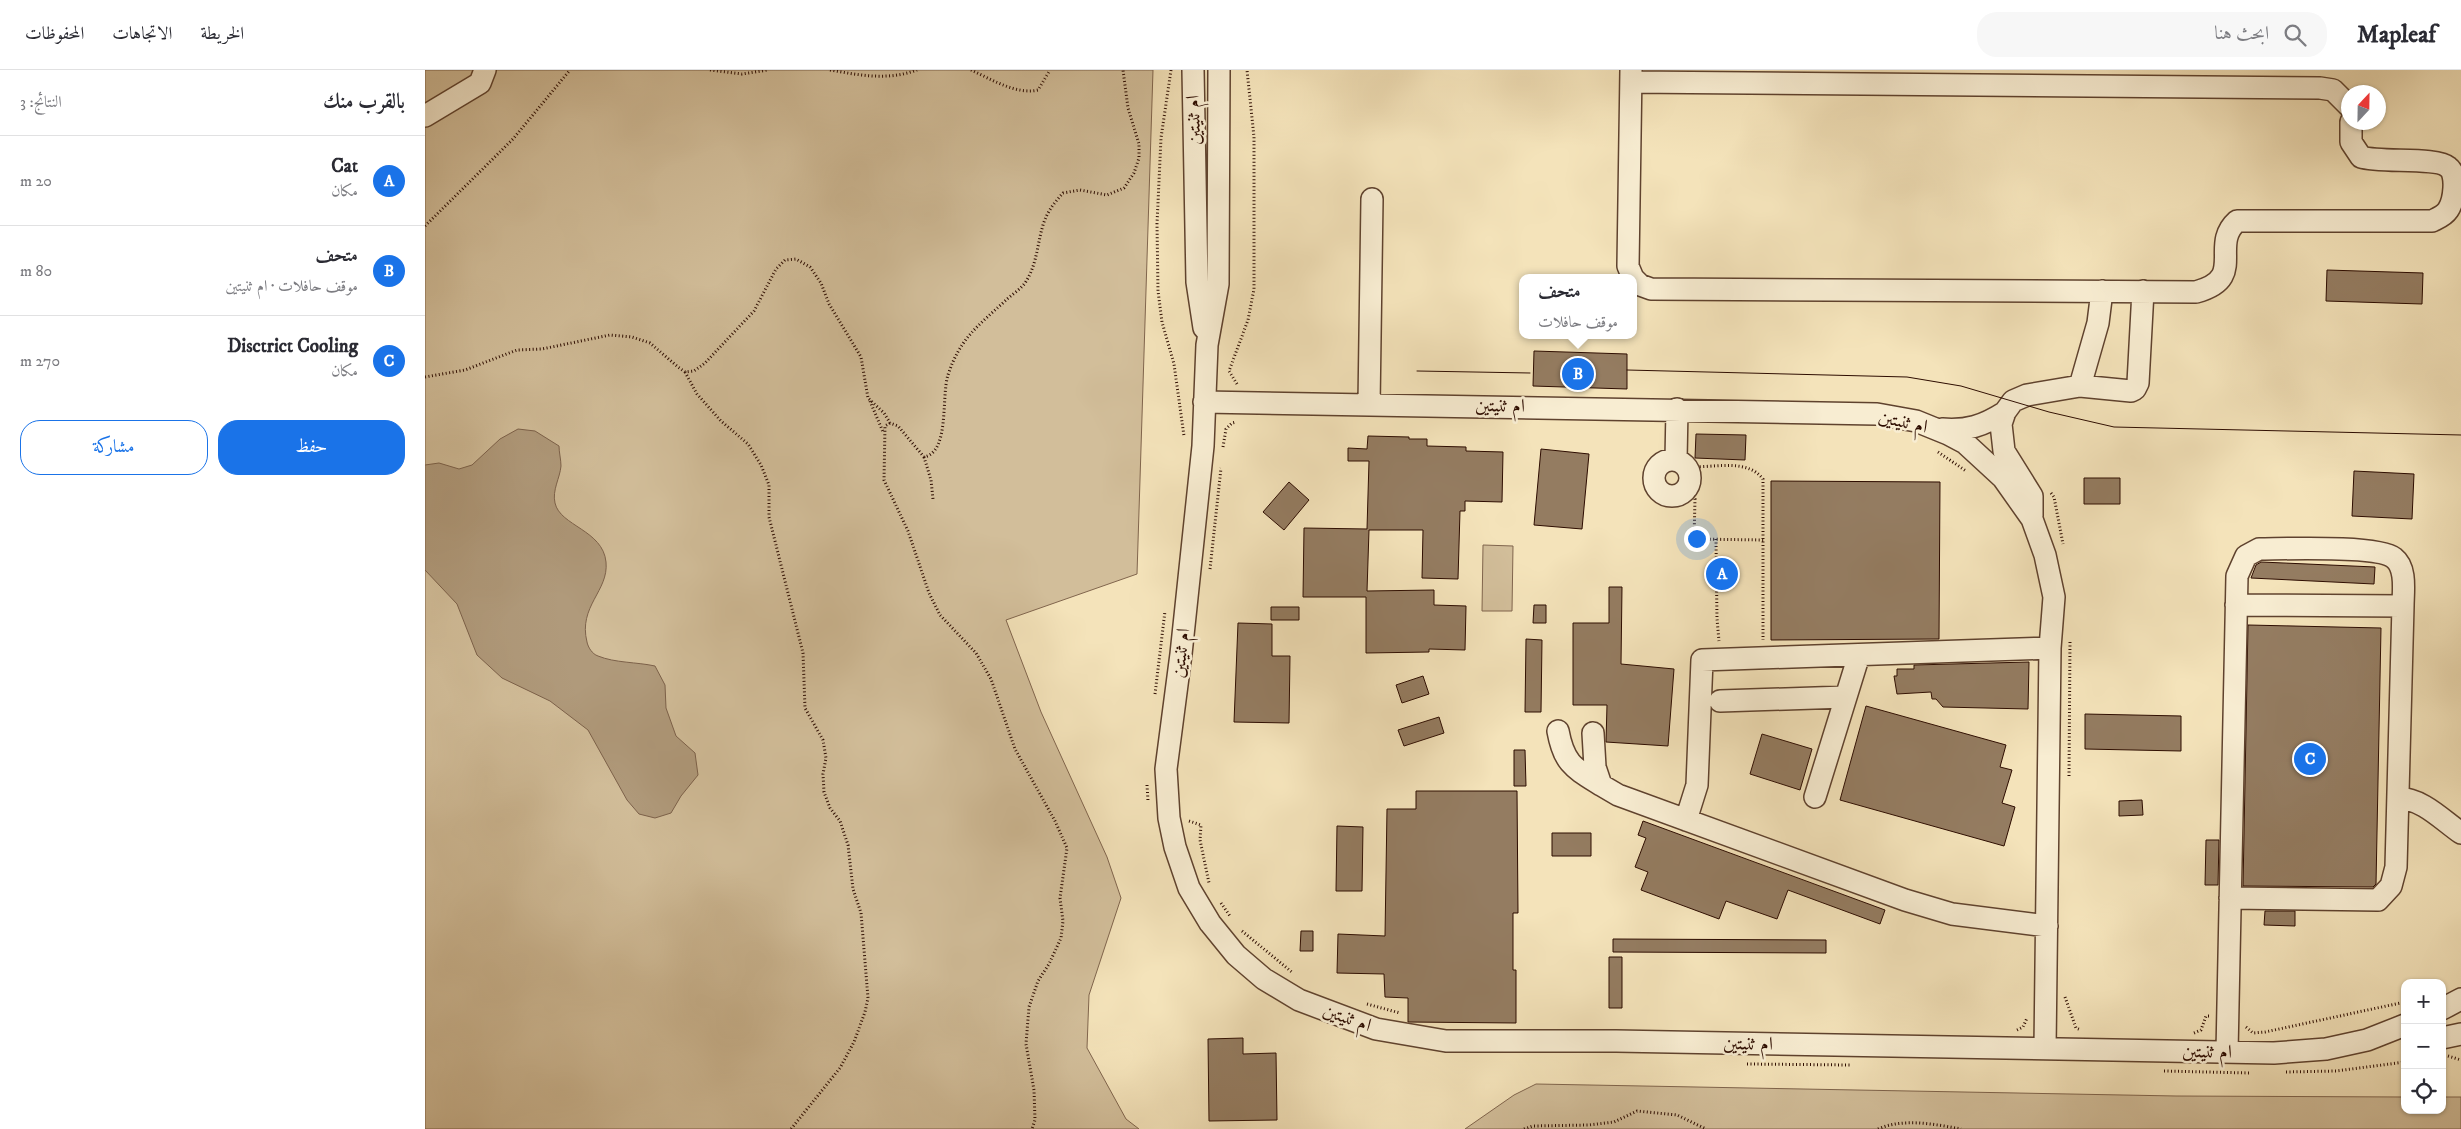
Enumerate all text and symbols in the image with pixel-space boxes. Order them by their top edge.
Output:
search box [1977,12,2327,57]
text: Mapleaf [2357,20,2436,50]
icon: search [2281,21,2309,49]
text: ابحث هنا [2214,22,2269,45]
text: المحفوظات [25,23,84,45]
text: الاتجاهات [112,23,172,45]
text: الخريطة [200,23,244,45]
north arrow [2341,85,2386,130]
text: بالقرب منك [323,89,405,115]
text: النتائج: 3 [20,92,62,112]
street label: ام ثنيتين [1182,95,1210,145]
text: Cat [331,155,358,178]
text: 20 m [20,171,52,191]
text: A [384,171,394,191]
text: مكان [331,181,358,201]
text: متحف [315,244,358,267]
text: 80 m [20,261,52,281]
text: B [384,261,394,281]
popup [1519,274,1637,339]
text: موقف حافلات · ام ثنيتين [225,276,358,296]
text: متحف [1538,280,1581,303]
text: موقف حافلات [1538,312,1618,332]
text: Disctrict Cooling [227,335,358,358]
text: 270 m [20,351,60,371]
text: C [384,351,394,371]
pin: B [1562,355,1594,393]
text: مكان [331,361,358,381]
street label: ام ثنيتين [1475,394,1525,422]
street label: ام ثنيتين [1875,405,1930,443]
button: مشاركة [20,420,208,475]
button: حفظ [218,420,405,475]
your location [1684,526,1710,552]
pin: A [1706,555,1738,593]
street label: ام ثنيتين [1167,627,1199,680]
pin: C [2294,740,2326,778]
map controls [2401,979,2446,1114]
button: + [2401,979,2446,1024]
street label: ام ثنيتين [1318,999,1374,1041]
button: − [2401,1024,2446,1069]
street label: ام ثنيتين [1723,1032,1773,1060]
street label: ام ثنيتين [2182,1040,2232,1068]
button: locate [2401,1069,2446,1114]

